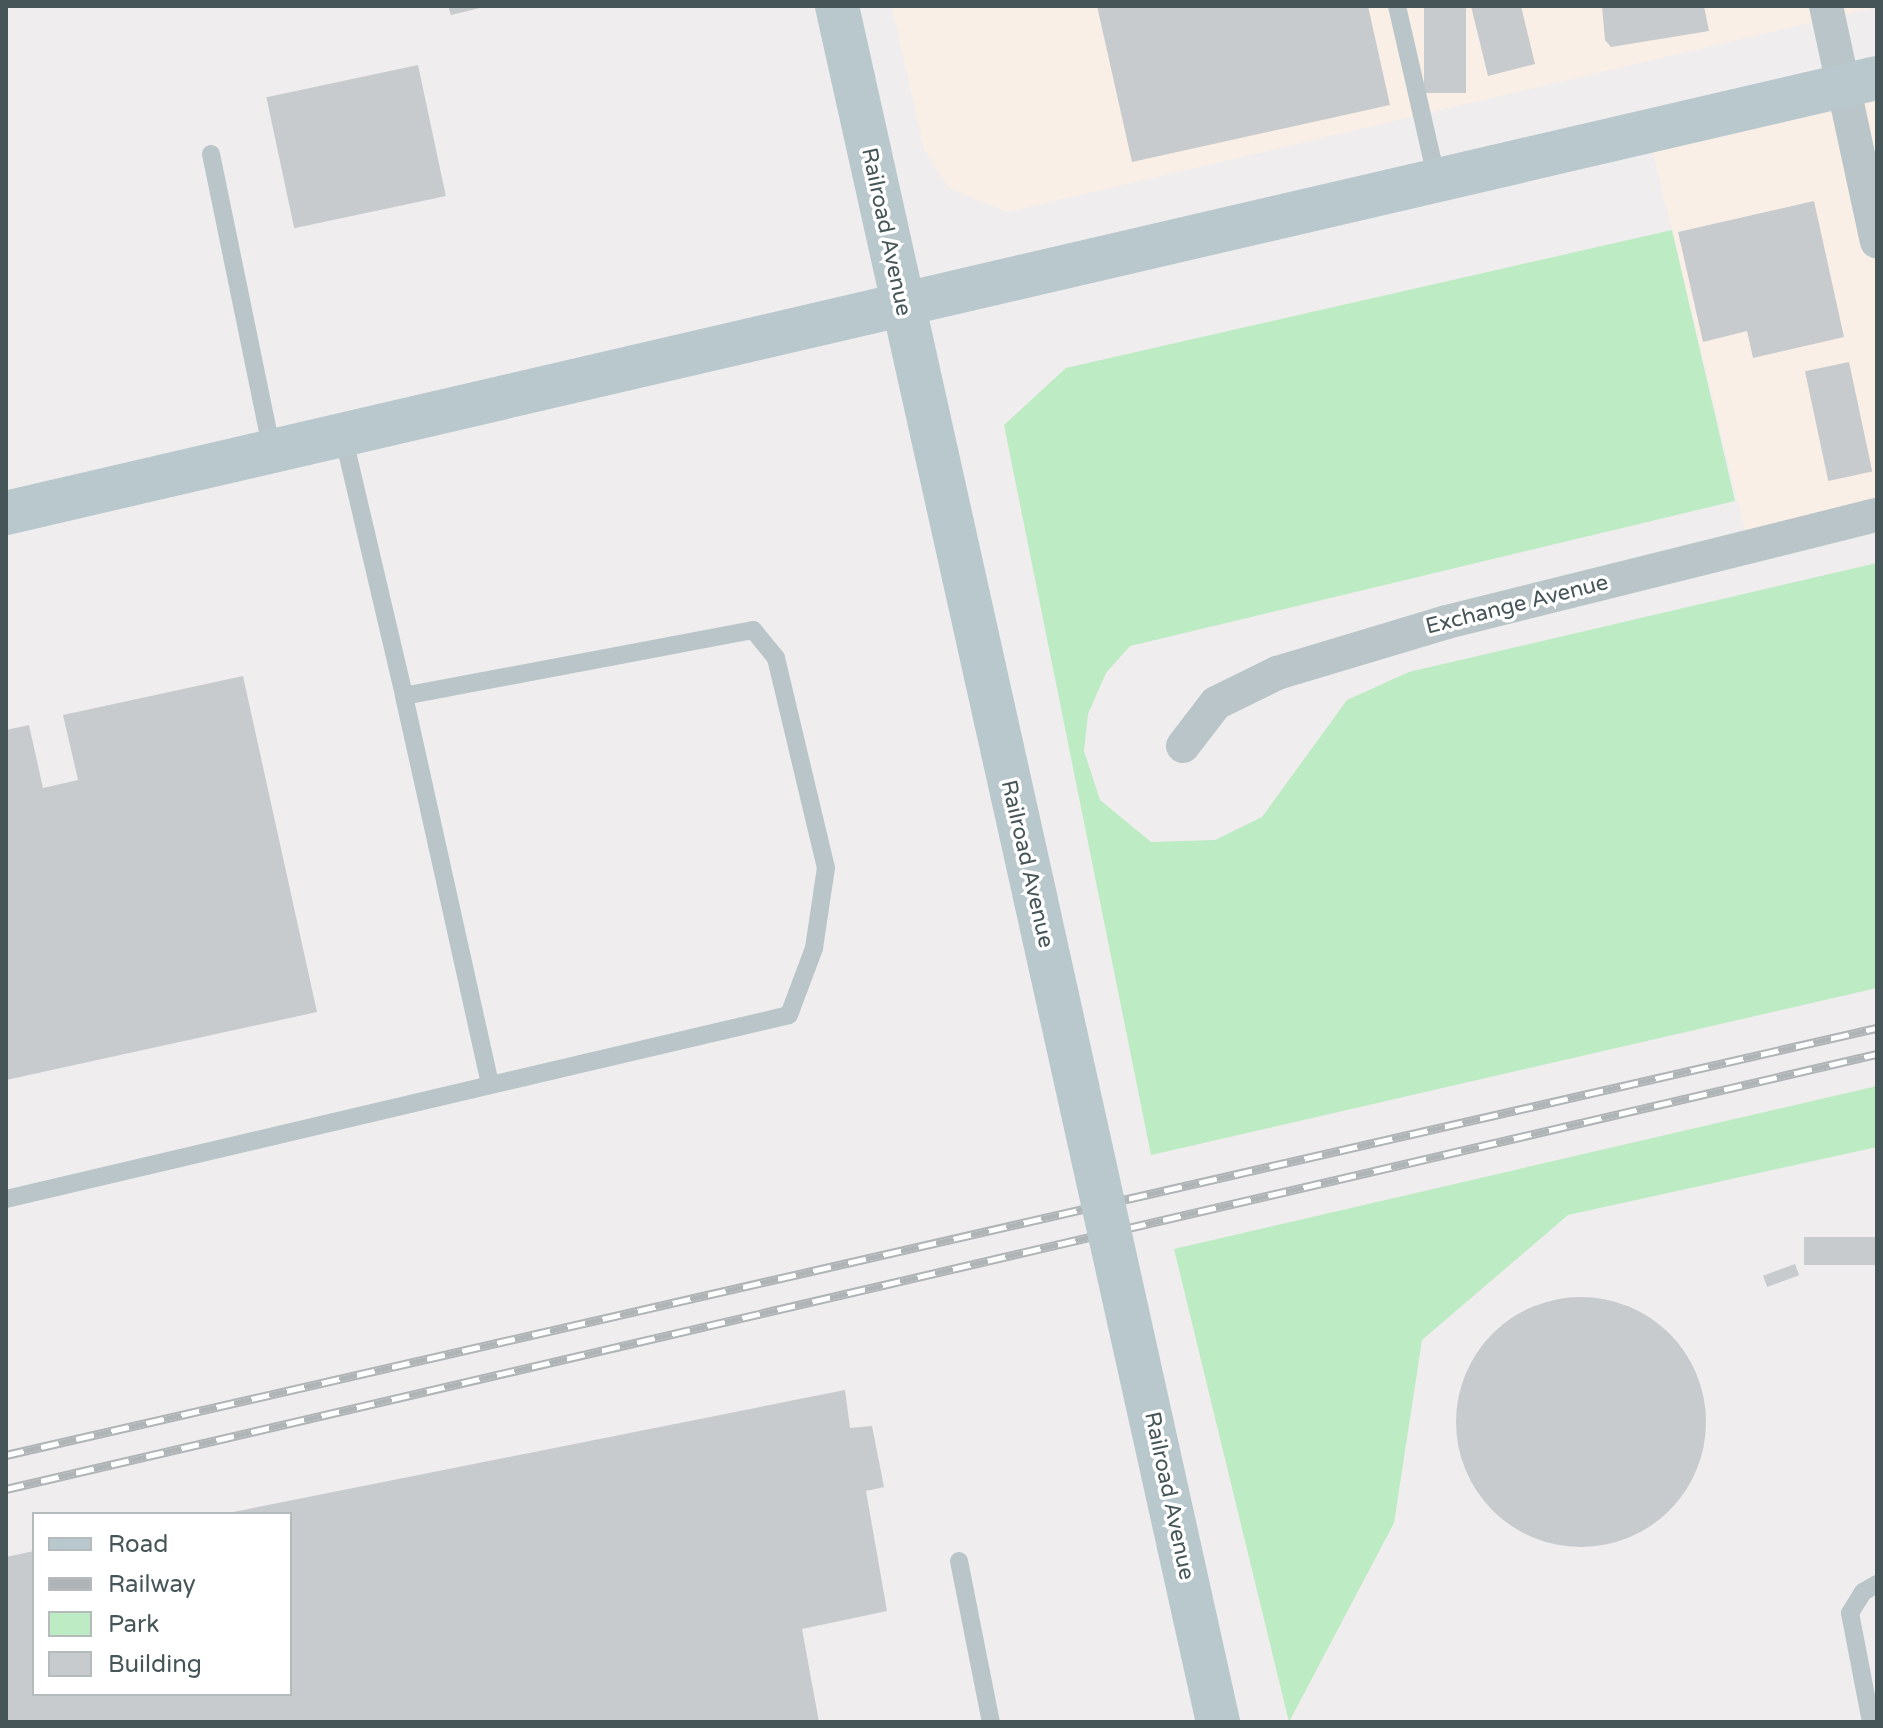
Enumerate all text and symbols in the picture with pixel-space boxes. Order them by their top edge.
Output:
street label: Railroad Avenue [855,146,917,318]
street label: Exchange Avenue [1423,570,1611,640]
street label: Railroad Avenue [995,778,1059,950]
street label: Railroad Avenue [1138,1410,1200,1582]
legend [32,1512,292,1696]
text: Road [108,1530,168,1559]
text: Railway [108,1570,196,1599]
text: Park [108,1610,159,1639]
text: Building [108,1650,202,1679]

